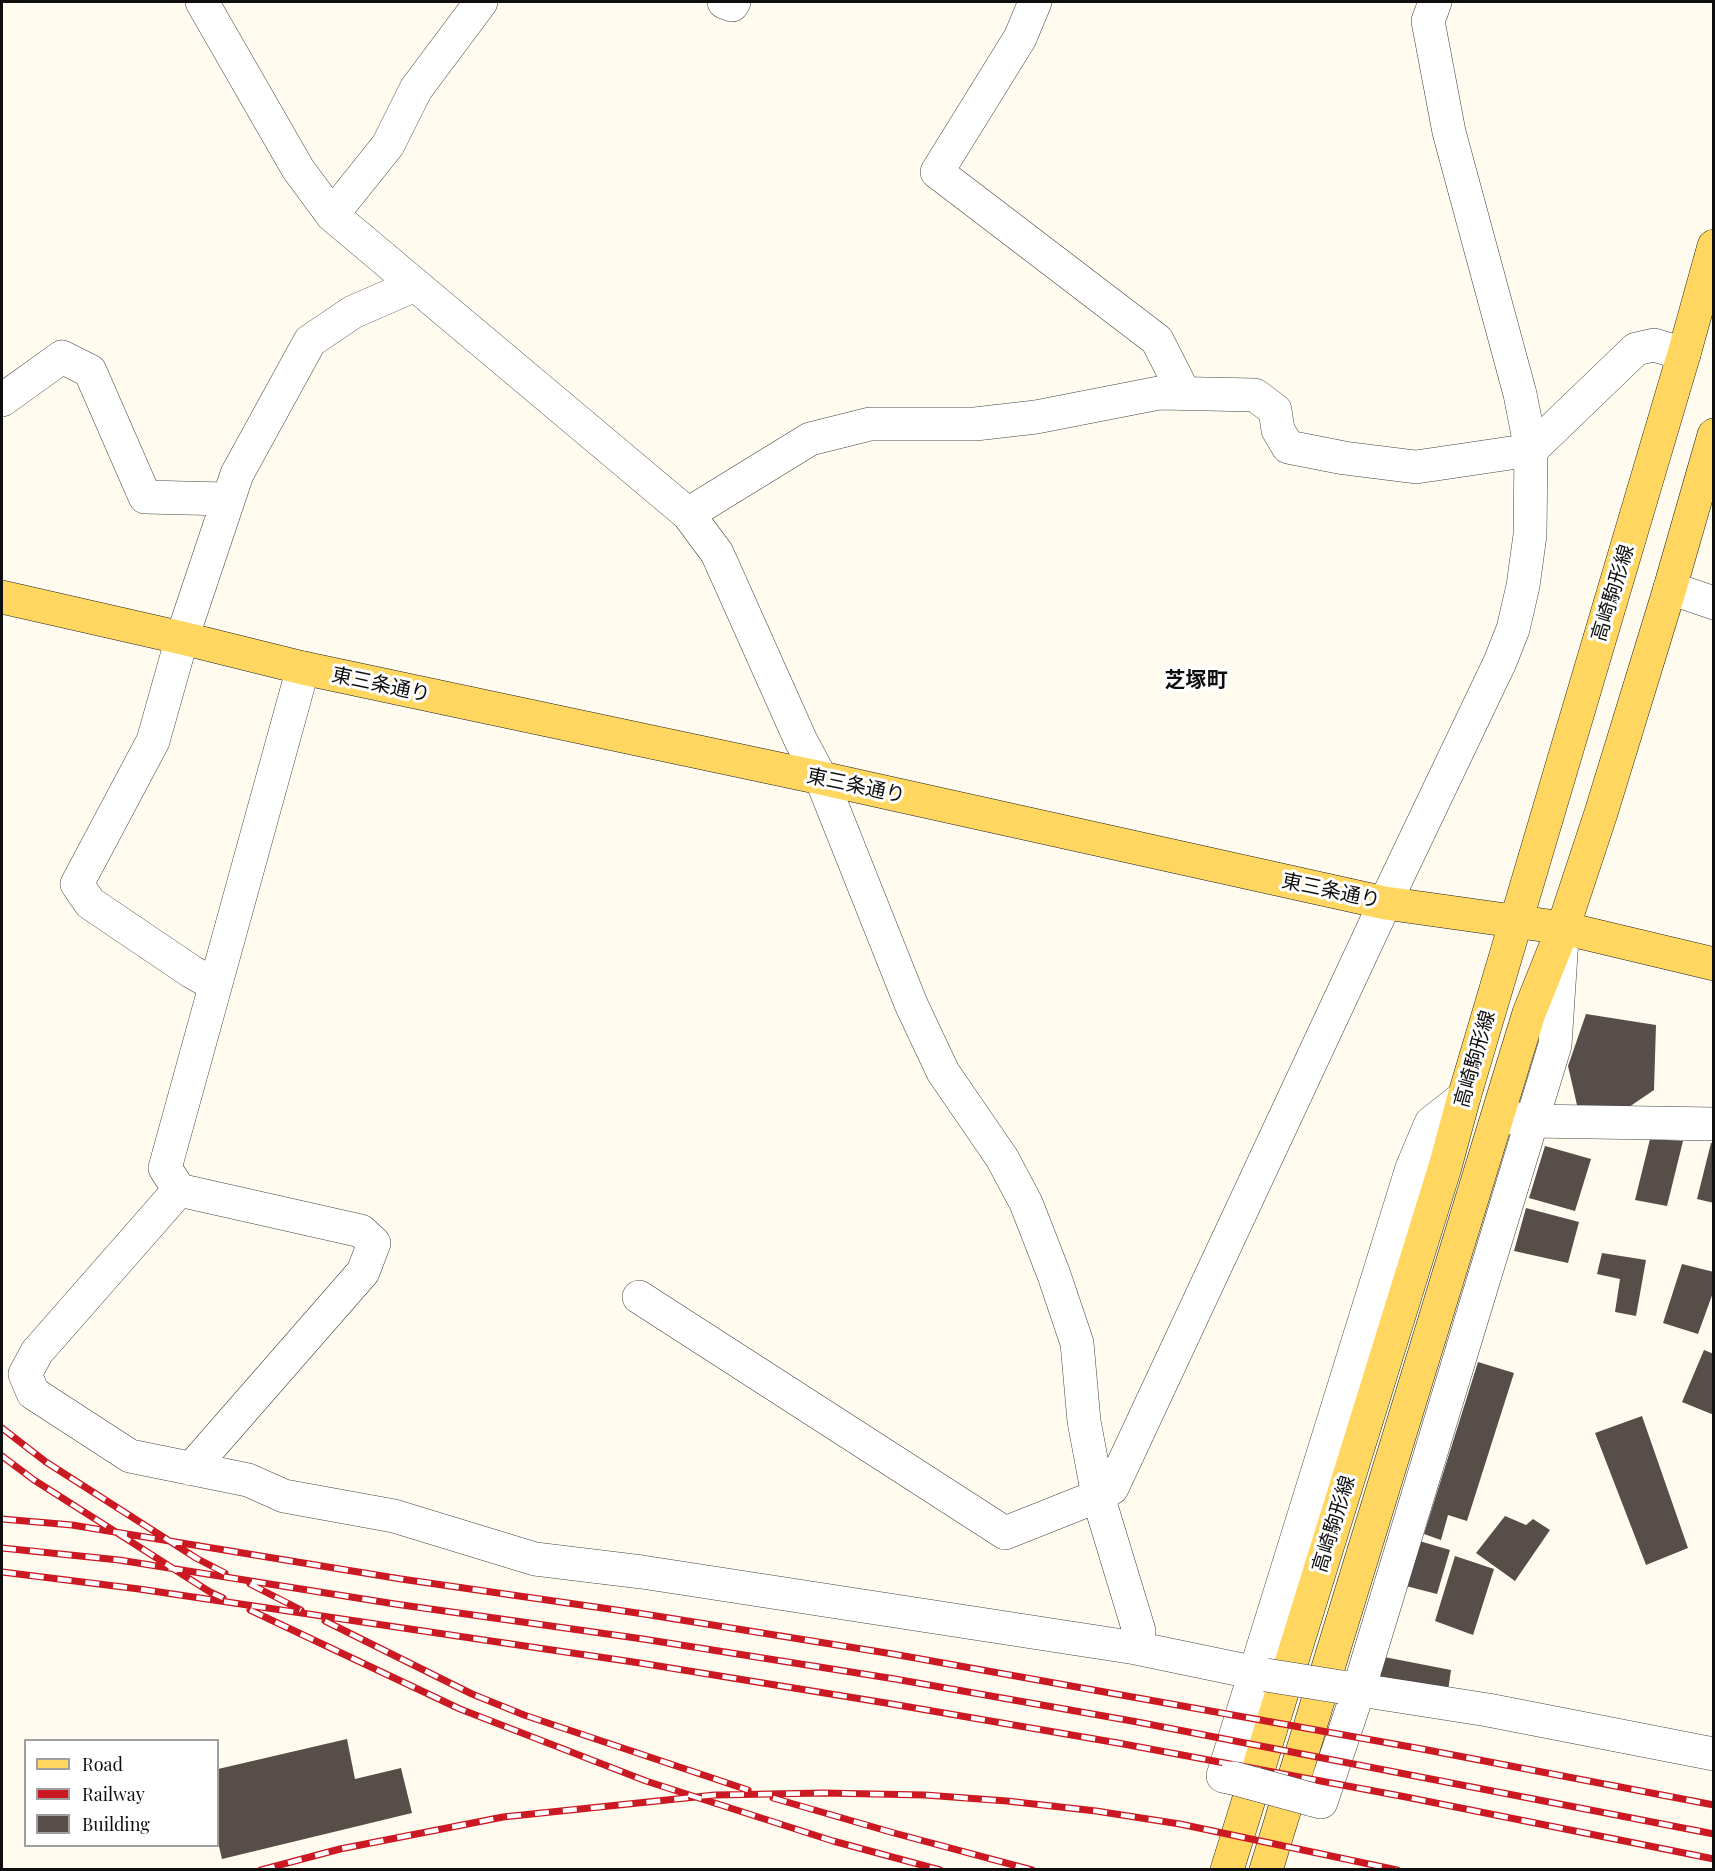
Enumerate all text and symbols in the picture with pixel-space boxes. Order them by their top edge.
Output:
street label: 高崎駒形線 [1587,542,1639,644]
street label: 東三条通り [330,663,432,707]
district label: 芝塚町 [1165,667,1227,693]
street label: 東三条通り [805,764,907,808]
street label: 東三条通り [1280,869,1382,913]
street label: 高崎駒形線 [1450,1008,1500,1110]
street label: 高崎駒形線 [1308,1473,1360,1575]
legend [24,1739,219,1847]
text: Road [82,1752,123,1776]
text: Railway [82,1782,145,1806]
text: Building [82,1812,150,1836]

